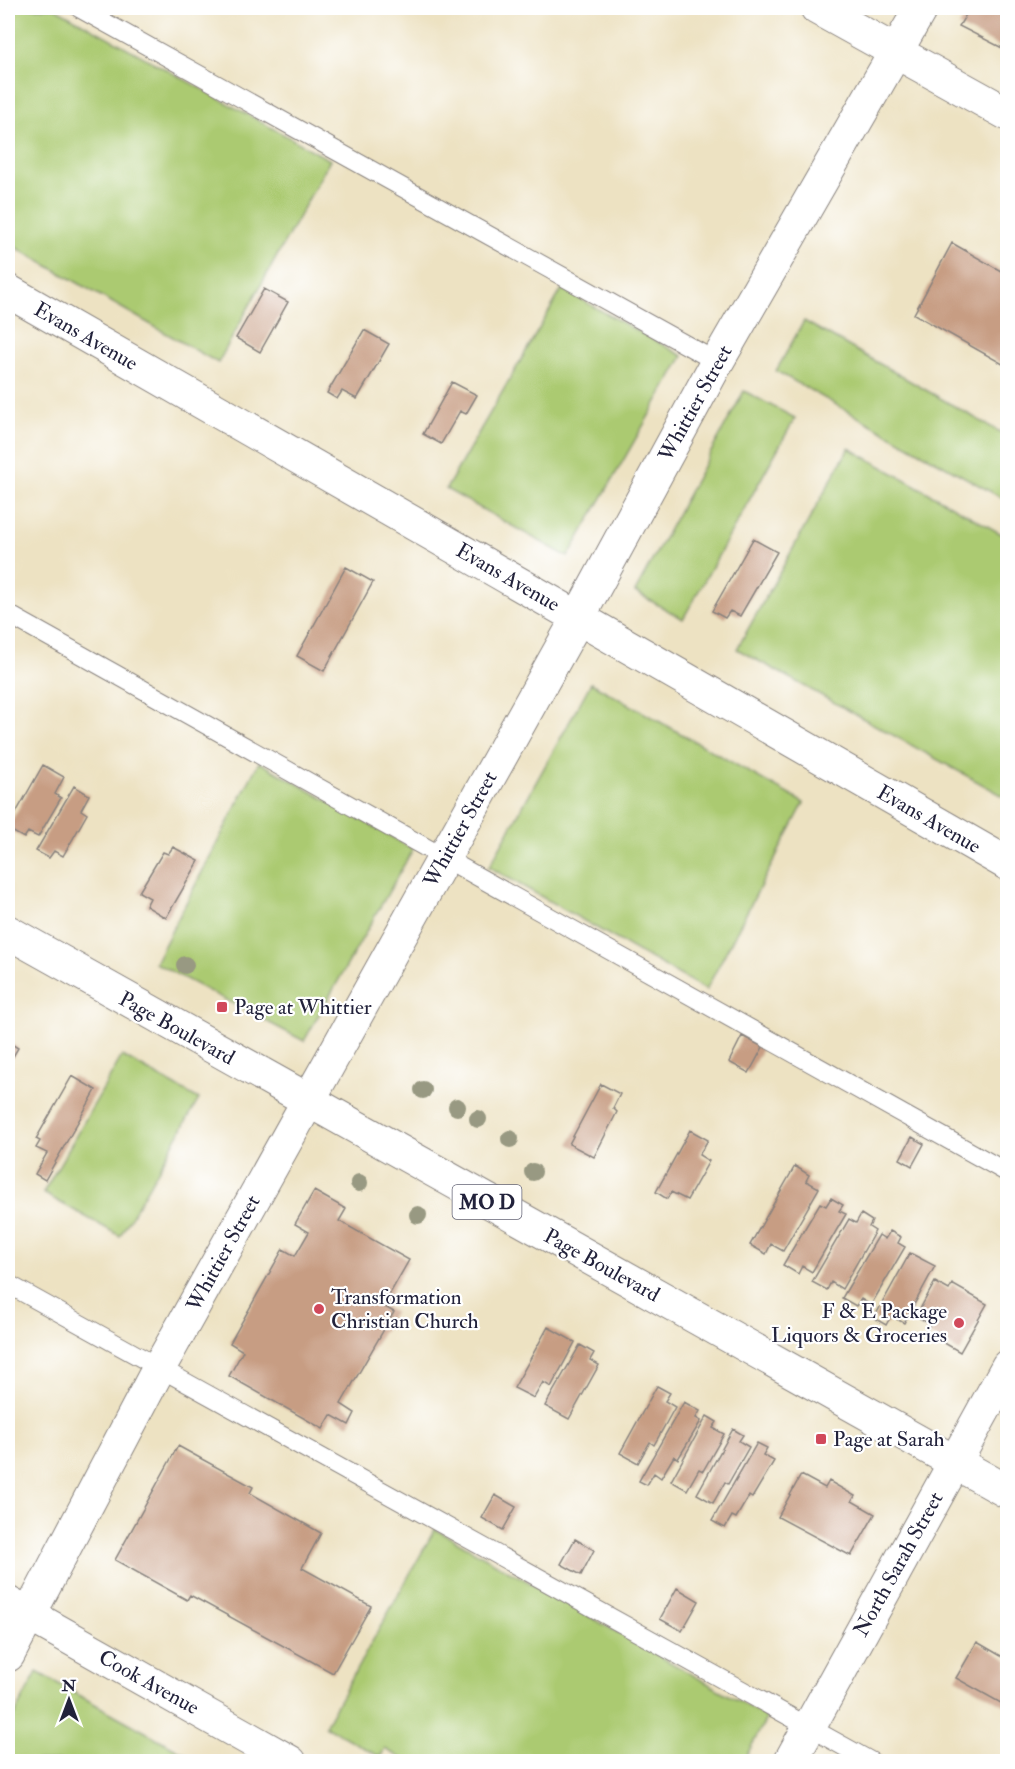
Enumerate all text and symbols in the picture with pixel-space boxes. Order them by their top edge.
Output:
street label: Evans Avenue [29,296,143,377]
street label: Whittier Street [652,340,739,467]
street label: Evans Avenue [451,537,565,618]
street label: Whittier Street [417,766,504,893]
street label: Evans Avenue [872,779,986,860]
street label: Page Boulevard [114,986,240,1072]
place label: Page at Whittier [234,994,372,1021]
marker: Page at Whittier [215,1000,229,1014]
road number: MO D [452,1185,522,1219]
street label: Whittier Street [180,1190,267,1317]
street label: Page Boulevard [539,1223,665,1309]
place label: Transformation Christian Church [331,1284,479,1335]
place label: F & E Package Liquors & Groceries [771,1298,947,1349]
marker: Transformation Christian Church [312,1302,326,1316]
marker: F & E Package Liquors & Groceries [952,1316,966,1330]
place label: Page at Sarah [833,1426,945,1453]
marker: Page at Sarah [814,1432,828,1446]
street label: North Sarah Street [848,1487,949,1641]
street label: Cook Avenue [94,1644,204,1721]
north arrow [39,1670,99,1730]
text: N [61,1676,77,1696]

